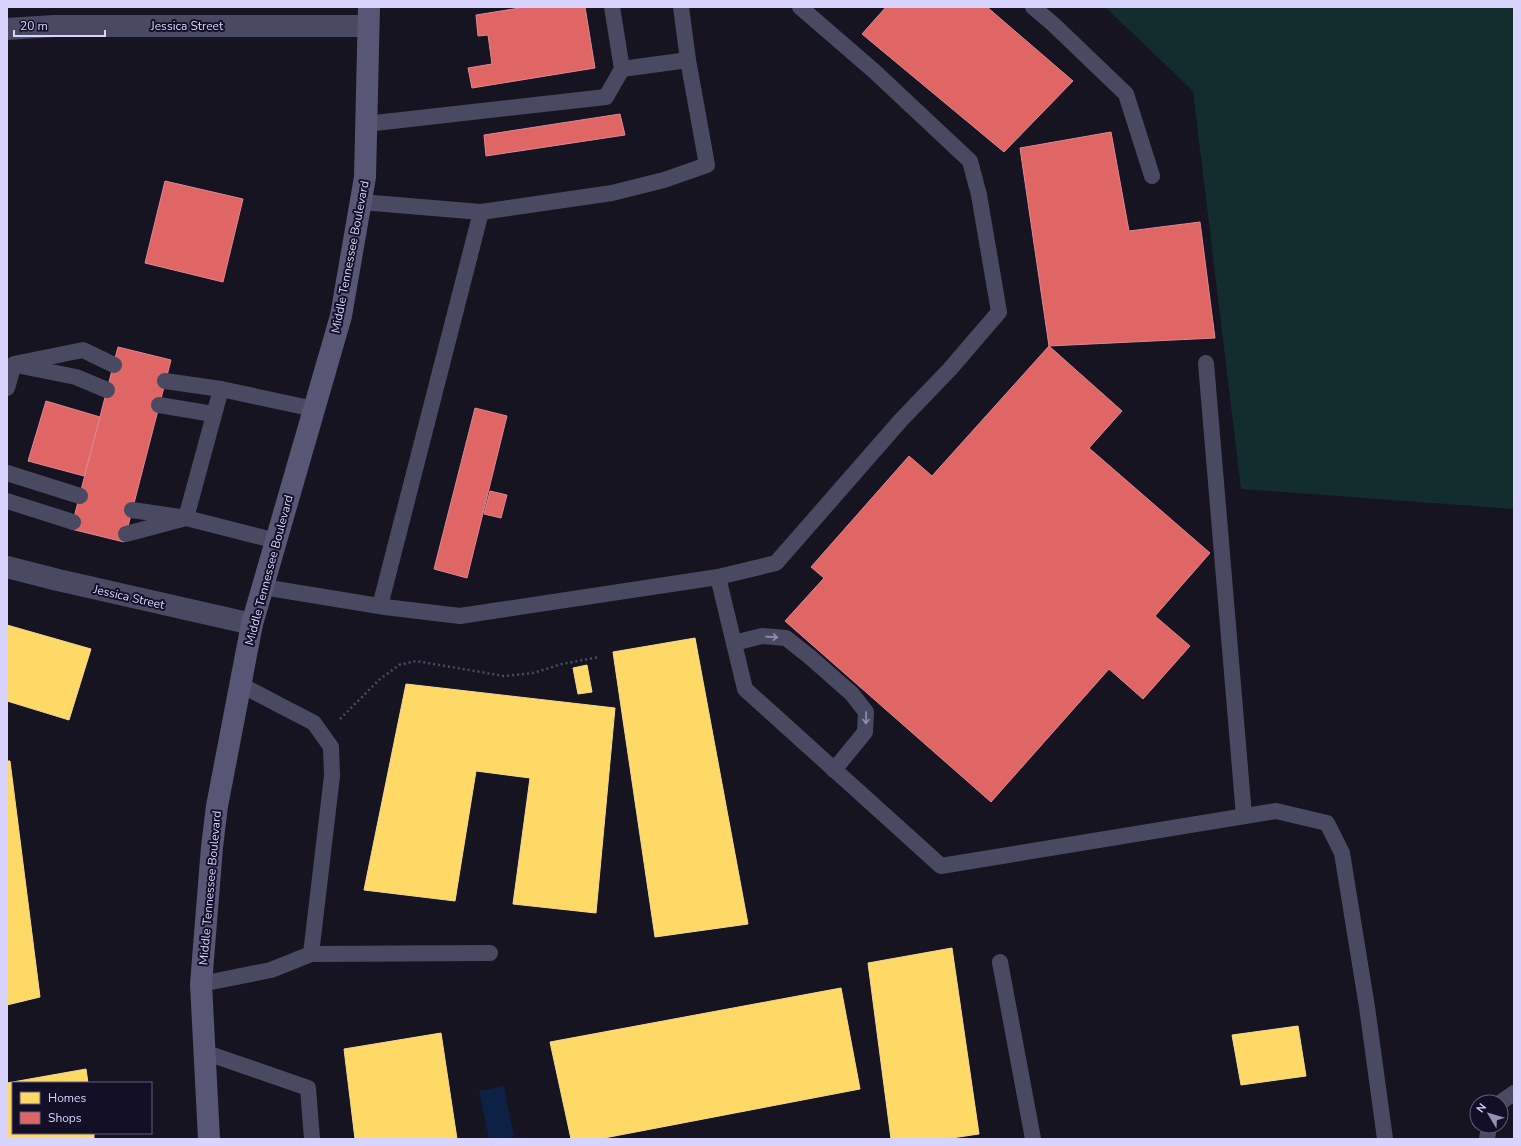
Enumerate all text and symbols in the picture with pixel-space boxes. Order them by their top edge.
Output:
scale bar [14,12,105,38]
text: 20 m [20,18,48,34]
street label: Jessica Street [150,18,224,34]
street label: Middle Tennessee Boulevard [327,179,373,335]
street label: Middle Tennessee Boulevard [241,493,297,647]
street label: Jessica Street [91,581,167,613]
one-way arrow [765,633,778,640]
one-way arrow [862,711,870,724]
street label: Middle Tennessee Boulevard [195,810,225,966]
legend [12,1082,152,1134]
text: Homes [48,1090,86,1106]
north arrow [1469,1094,1509,1134]
text: N [1473,1100,1490,1116]
text: Shops [48,1110,82,1126]

